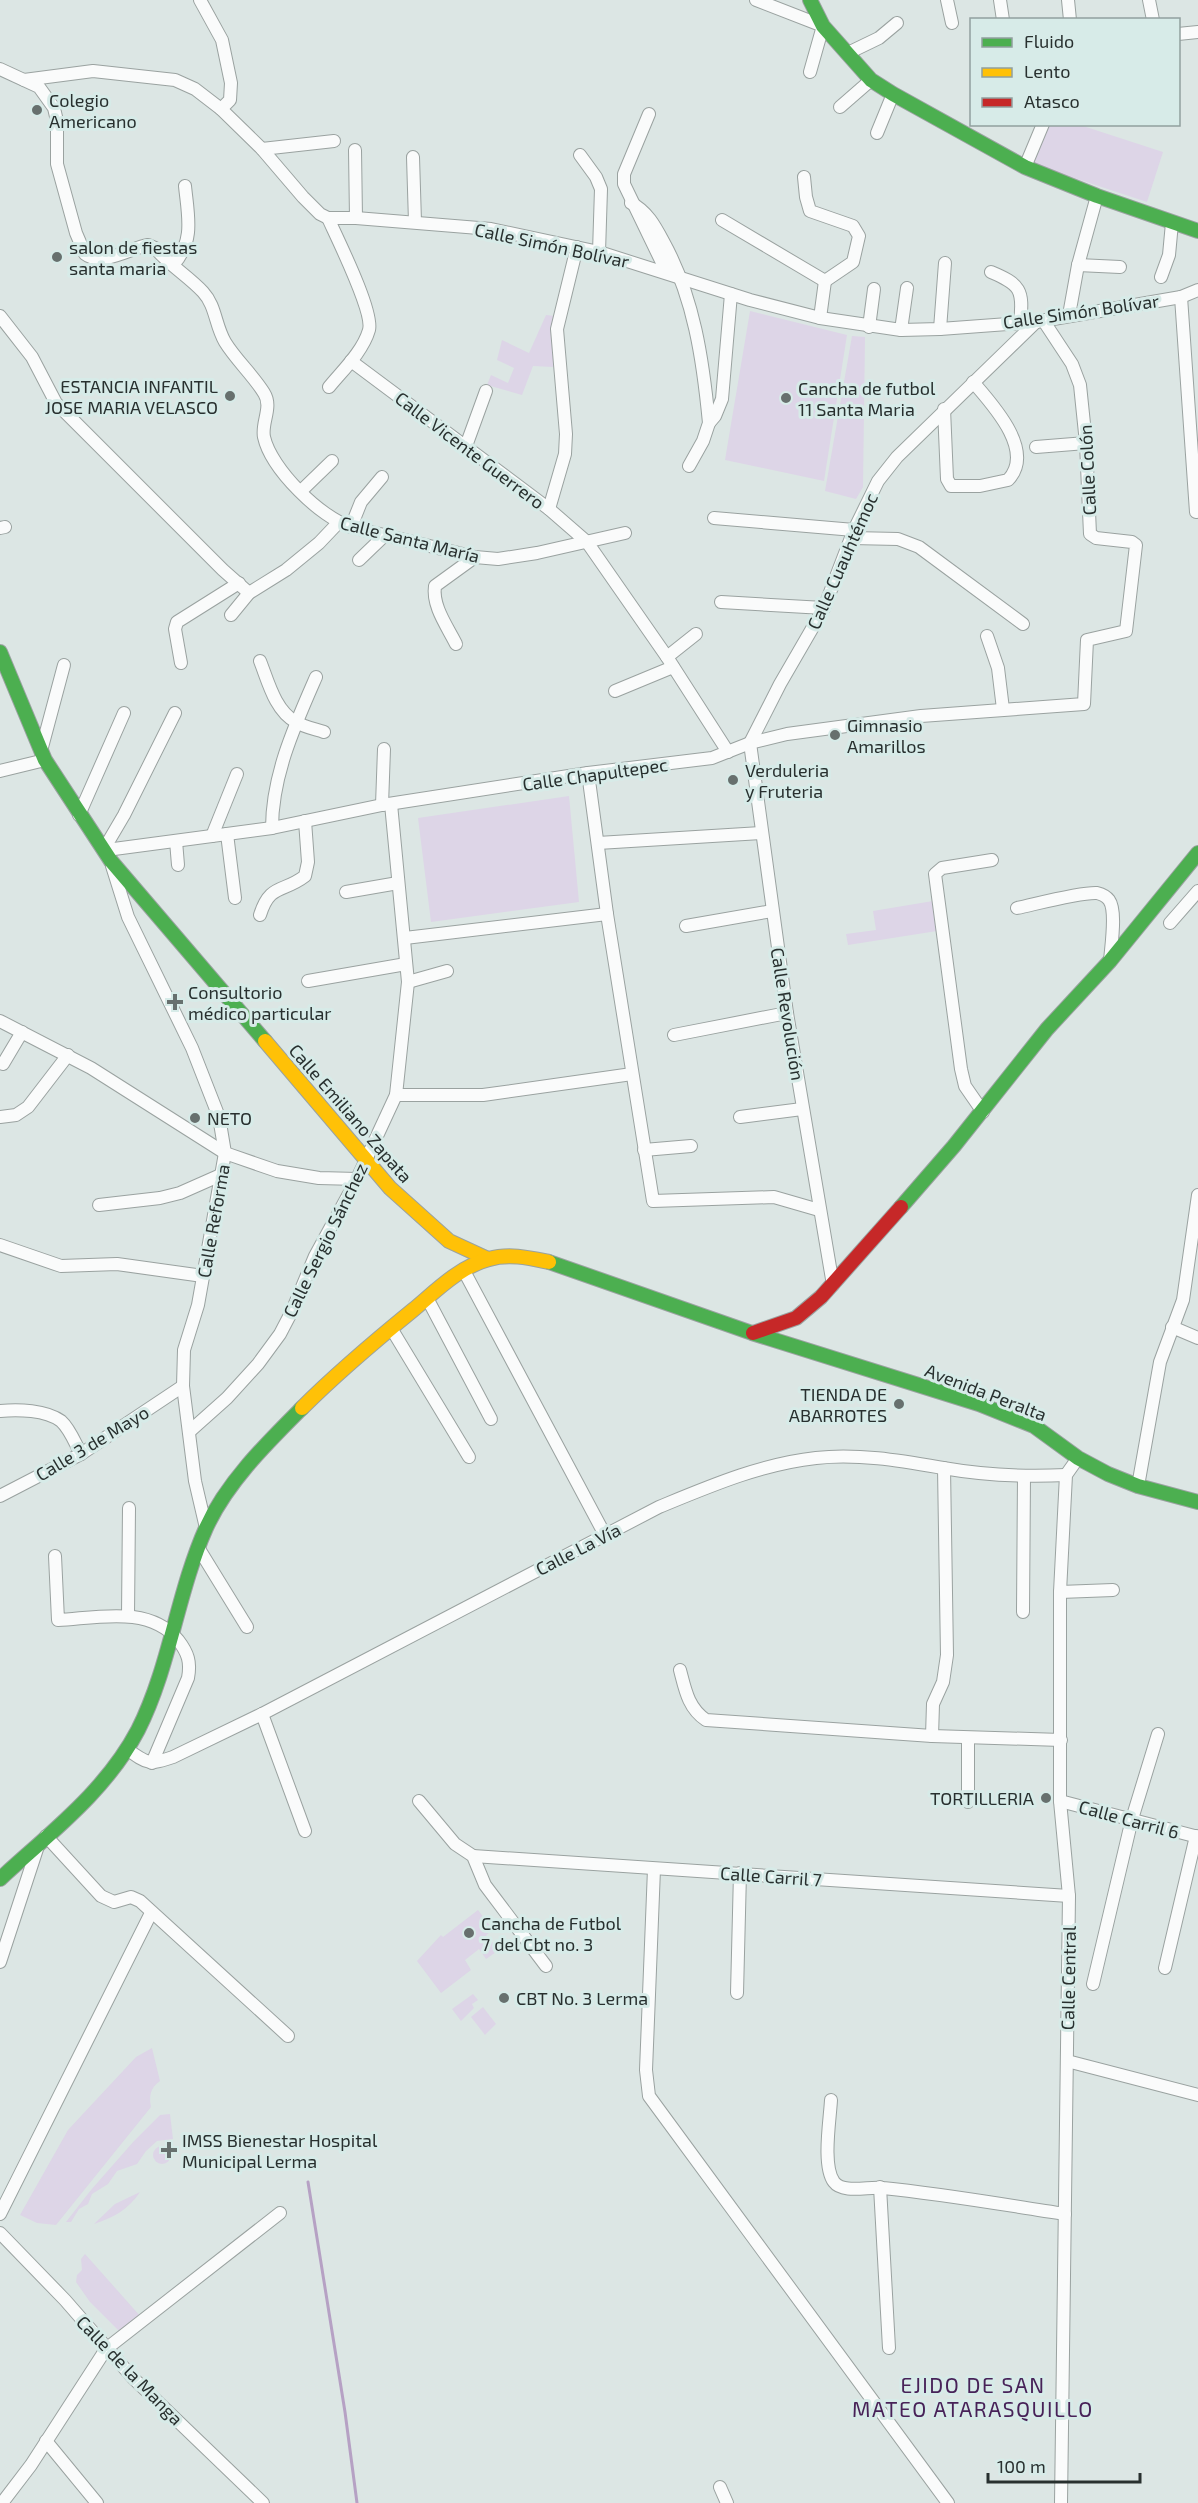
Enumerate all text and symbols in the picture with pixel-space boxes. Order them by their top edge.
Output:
legend [970,18,1180,126]
text: Fluido [1024,30,1074,52]
text: Lento [1024,60,1070,82]
place label: Colegio Americano [49,89,137,132]
text: Atasco [1024,90,1080,112]
marker: Colegio Americano [30,103,44,117]
street label: Calle Simón Bolívar [473,218,631,272]
place label: salon de fiestas santa maria [69,236,197,279]
marker: salon de fiestas santa maria [50,250,64,264]
street label: Calle Simón Bolívar [1002,289,1160,333]
place label: ESTANCIA INFANTIL JOSE MARIA VELASCO [45,375,218,418]
place label: Cancha de futbol 11 Santa Maria [798,377,936,420]
street label: Calle Vicente Guerrero [391,387,549,513]
marker: ESTANCIA INFANTIL JOSE MARIA VELASCO [223,389,237,403]
marker: Cancha de futbol 11 Santa Maria [779,391,793,405]
street label: Calle Colón [1074,424,1100,516]
street label: Calle Cuauhtémoc [802,489,882,633]
street label: Calle Santa María [338,511,482,567]
place label: Gimnasio Amarillos [847,714,926,757]
marker: Gimnasio Amarillos [828,728,842,742]
street label: Calle Chapultepec [521,753,669,795]
place label: Verduleria y Fruteria [745,759,829,802]
marker: Verduleria y Fruteria [726,773,740,787]
street label: Calle Revolución [767,946,809,1082]
place label: Consultorio médico particular [188,981,331,1024]
marker: Consultorio médico particular [166,993,184,1011]
street label: Calle Emiliano Zapata [285,1039,417,1187]
place label: NETO [207,1107,252,1129]
marker: NETO [188,1111,202,1125]
street label: Calle Sergio Sánchez [278,1159,372,1321]
street label: Calle Reforma [192,1162,234,1280]
street label: Avenida Peralta [922,1359,1050,1425]
place label: TIENDA DE ABARROTES [789,1383,887,1426]
marker: TIENDA DE ABARROTES [892,1397,906,1411]
street label: Calle 3 de Mayo [32,1401,152,1485]
street label: Calle La Vía [532,1518,624,1580]
place label: TORTILLERIA [930,1787,1035,1809]
marker: TORTILLERIA [1039,1791,1053,1805]
street label: Calle Carril 6 [1077,1795,1181,1843]
street label: Calle Carril 7 [720,1861,822,1891]
place label: Cancha de Futbol 7 del Cbt no. 3 [481,1912,622,1955]
street label: Calle Central [1056,1925,1080,2030]
marker: Cancha de Futbol 7 del Cbt no. 3 [462,1926,476,1940]
place label: CBT No. 3 Lerma [516,1987,648,2009]
marker: CBT No. 3 Lerma [497,1991,511,2005]
place label: IMSS Bienestar Hospital Municipal Lerma [182,2129,378,2172]
marker: IMSS Bienestar Hospital Municipal Lerma [160,2141,178,2159]
street label: Calle de la Manga [72,2311,188,2429]
district label: EJIDO DE SAN MATEO ATARASQUILLO [852,2372,1094,2422]
scale bar [988,2446,1140,2484]
text: 100 m [997,2455,1046,2477]

